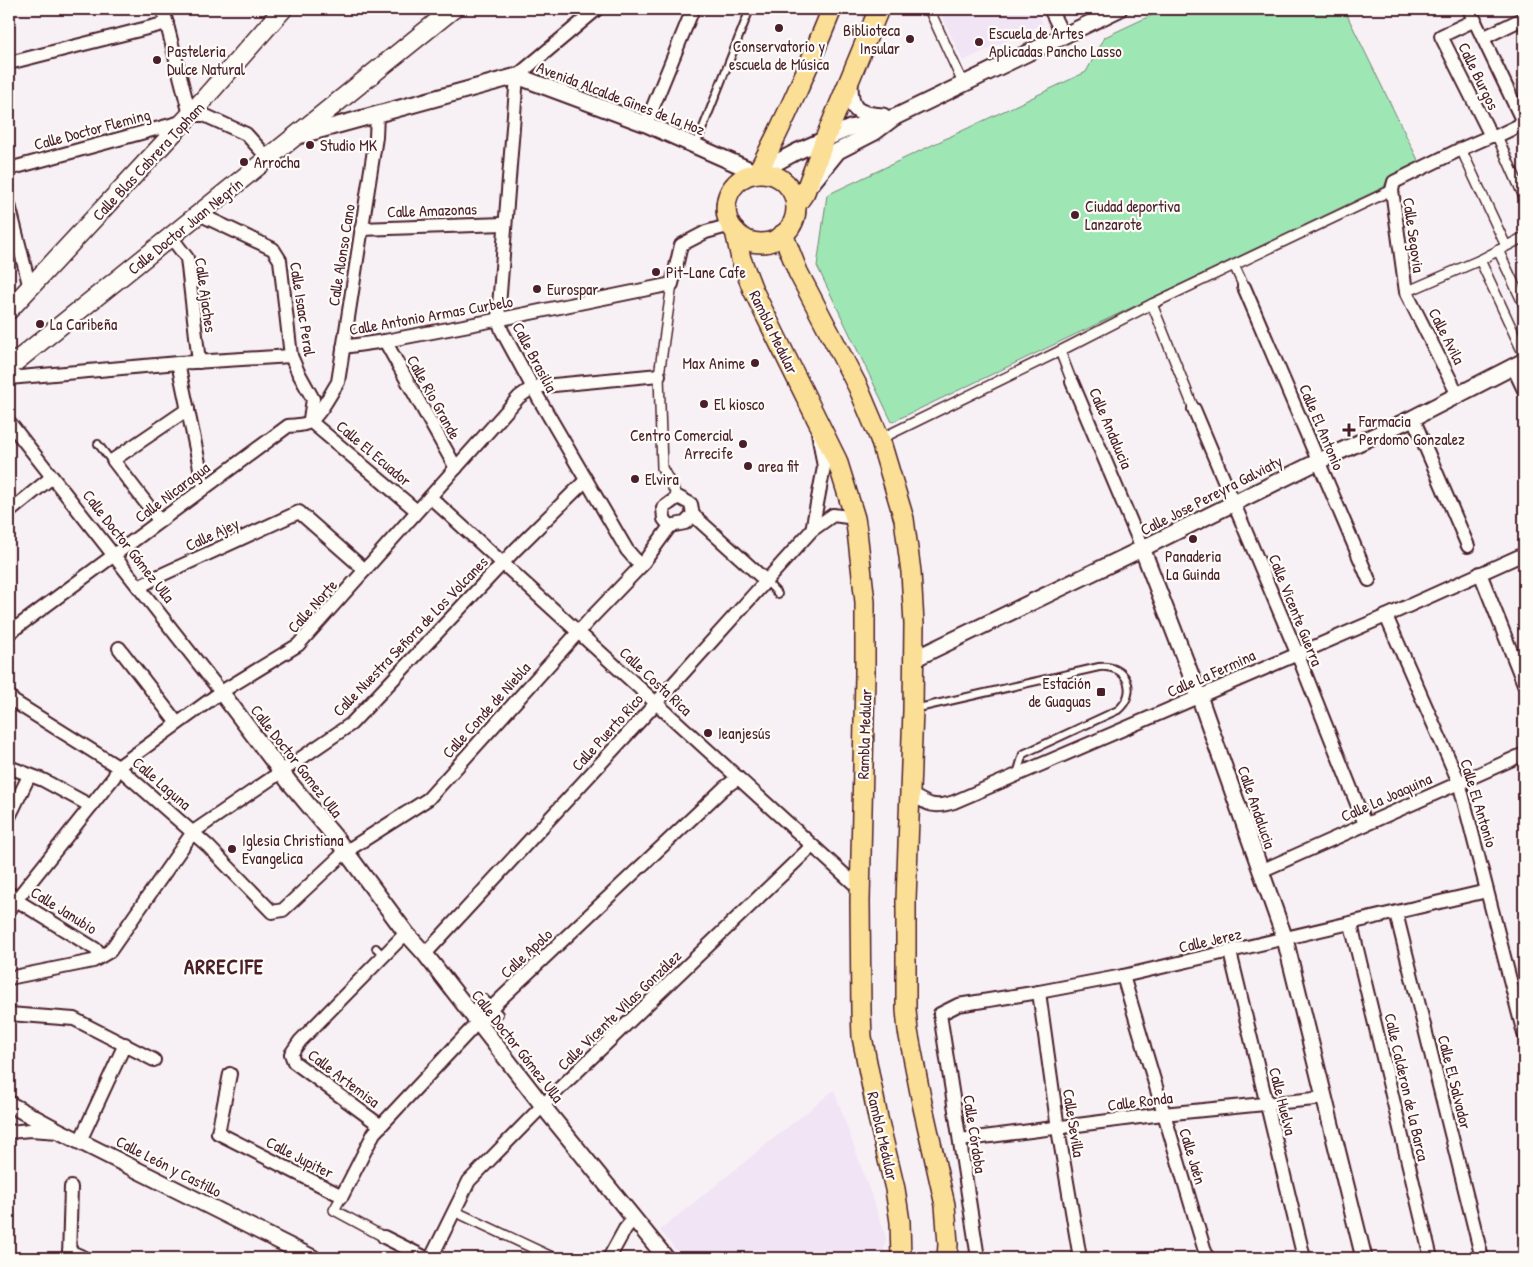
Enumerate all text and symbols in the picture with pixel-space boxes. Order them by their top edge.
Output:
place label: Biblioteca Insular [843,19,900,59]
marker: Conservatorio y escuela de Música [773,22,785,34]
place label: Escuela de Artes Aplicadas Pancho Lasso [989,22,1122,62]
marker: Biblioteca Insular [904,33,916,45]
place label: Conservatorio y escuela de Música [729,35,829,75]
marker: Escuela de Artes Aplicadas Pancho Lasso [973,36,985,48]
street label: Calle Burgos [1453,39,1505,113]
place label: Pasteleria Dulce Natural [167,40,246,80]
marker: Pasteleria Dulce Natural [151,54,163,66]
street label: Avenida Alcalde Gines de la Hoz [534,56,708,140]
street label: Calle Blas Cabrera Topham [87,97,209,225]
street label: Calle Doctor Fleming [31,103,153,155]
place label: Studio MK [320,134,378,156]
marker: Studio MK [304,139,316,151]
place label: Arrocha [254,151,300,173]
marker: Arrocha [238,156,250,168]
street label: Calle Doctor Juan Negrín [123,173,247,279]
place label: Ciudad deportiva Lanzarote [1085,195,1180,235]
street label: Calle Segovia [1398,196,1430,274]
street label: Calle Amazonas [387,197,477,223]
street label: Calle Alonso Cano [322,202,360,307]
marker: Ciudad deportiva Lanzarote [1069,209,1081,221]
street label: Calle Ajaches [190,256,222,334]
street label: Calle Isaac Peral [285,260,321,358]
place label: Pit-Lane Cafe [666,261,747,283]
marker: Pit-Lane Cafe [650,266,662,278]
place label: Eurospar [547,278,599,300]
marker: Eurospar [531,283,543,295]
street label: Rambla Medular [744,287,804,377]
street label: Calle Antonio Armas Curbelo [347,290,515,340]
street label: Calle Avila [1424,304,1470,368]
place label: La Caribeña [50,313,117,335]
marker: La Caribeña [34,318,46,330]
street label: Calle Brasilia [507,318,563,396]
street label: Calle Rio Grande [402,351,466,444]
place label: Max Anime [682,352,746,374]
marker: Max Anime [749,357,761,369]
street label: Calle El Antonio [1294,381,1350,474]
street label: Calle Andalucia [1084,384,1138,472]
place label: El kiosco [714,393,765,415]
marker: El kiosco [698,398,710,410]
place label: Farmacia Perdomo Gonzalez [1358,410,1465,450]
street label: Calle El Ecuador [332,415,416,491]
place label: Centro Comercial Arrecife [630,424,734,464]
marker: Farmacia Perdomo Gonzalez [1343,424,1355,436]
marker: Centro Comercial Arrecife [737,438,749,450]
street label: Calle Jose Pereyra Galviaty [1136,450,1286,540]
place label: area fit [758,455,799,477]
street label: Calle Nicaragua [130,456,214,528]
marker: area fit [742,460,754,472]
place label: Elvira [645,468,679,490]
marker: Elvira [629,473,641,485]
street label: Calle Doctor Gómez Ulla [78,485,180,607]
street label: Calle Ajey [182,512,243,556]
marker: Panaderia La Guinda [1187,533,1199,545]
place label: Panaderia La Guinda [1165,545,1221,585]
street label: Calle Nuestra Señora de Los Volcanes [327,551,493,721]
street label: Calle Vicente Guerra [1264,551,1328,669]
street label: Calle Norte [282,574,342,638]
street label: Calle Costa Rica [615,642,697,720]
street label: Calle La Fermina [1163,644,1259,702]
street label: Calle Conde de Niebla [437,657,535,763]
place label: Estación de Guaguas [1028,672,1091,712]
marker: Estación de Guaguas [1095,686,1107,698]
street label: Calle Puerto Rico [566,688,648,776]
street label: Rambla Medular [851,688,877,780]
street label: Calle Doctor Gomez Ulla [246,700,348,822]
place label: Ieanjesús [718,722,770,744]
marker: Ieanjesús [702,727,714,739]
street label: Calle Laguna [128,751,196,815]
street label: Calle El Antonio [1455,756,1503,850]
street label: Calle Andalucia [1233,763,1281,851]
street label: Calle La Joaquina [1337,767,1435,827]
place label: Iglesia Christiana Evangelica [242,829,343,869]
marker: Iglesia Christiana Evangelica [226,843,238,855]
street label: Calle Janubio [27,881,102,939]
street label: Calle Jerez [1177,922,1244,958]
street label: Calle Apolo [495,923,557,983]
street label: Calle Vicente Vilas González [552,945,686,1075]
district label: ARRECIFE [184,952,264,981]
street label: Calle Doctor Gómez Ulla [467,985,569,1107]
street label: Calle Calderon de la Barca [1379,1011,1435,1163]
street label: Calle El Salvador [1433,1033,1477,1131]
street label: Calle Artemisa [304,1044,384,1112]
street label: Calle Huelva [1264,1065,1302,1137]
street label: Calle Ronda [1106,1086,1174,1116]
street label: Calle Sevilla [1058,1087,1090,1159]
street label: Rambla Medular [862,1089,904,1183]
street label: Calle Córdoba [958,1093,992,1175]
street label: Calle Jaén [1174,1125,1212,1187]
street label: Calle León y Castillo [112,1130,226,1202]
street label: Calle Jupiter [263,1131,337,1183]

